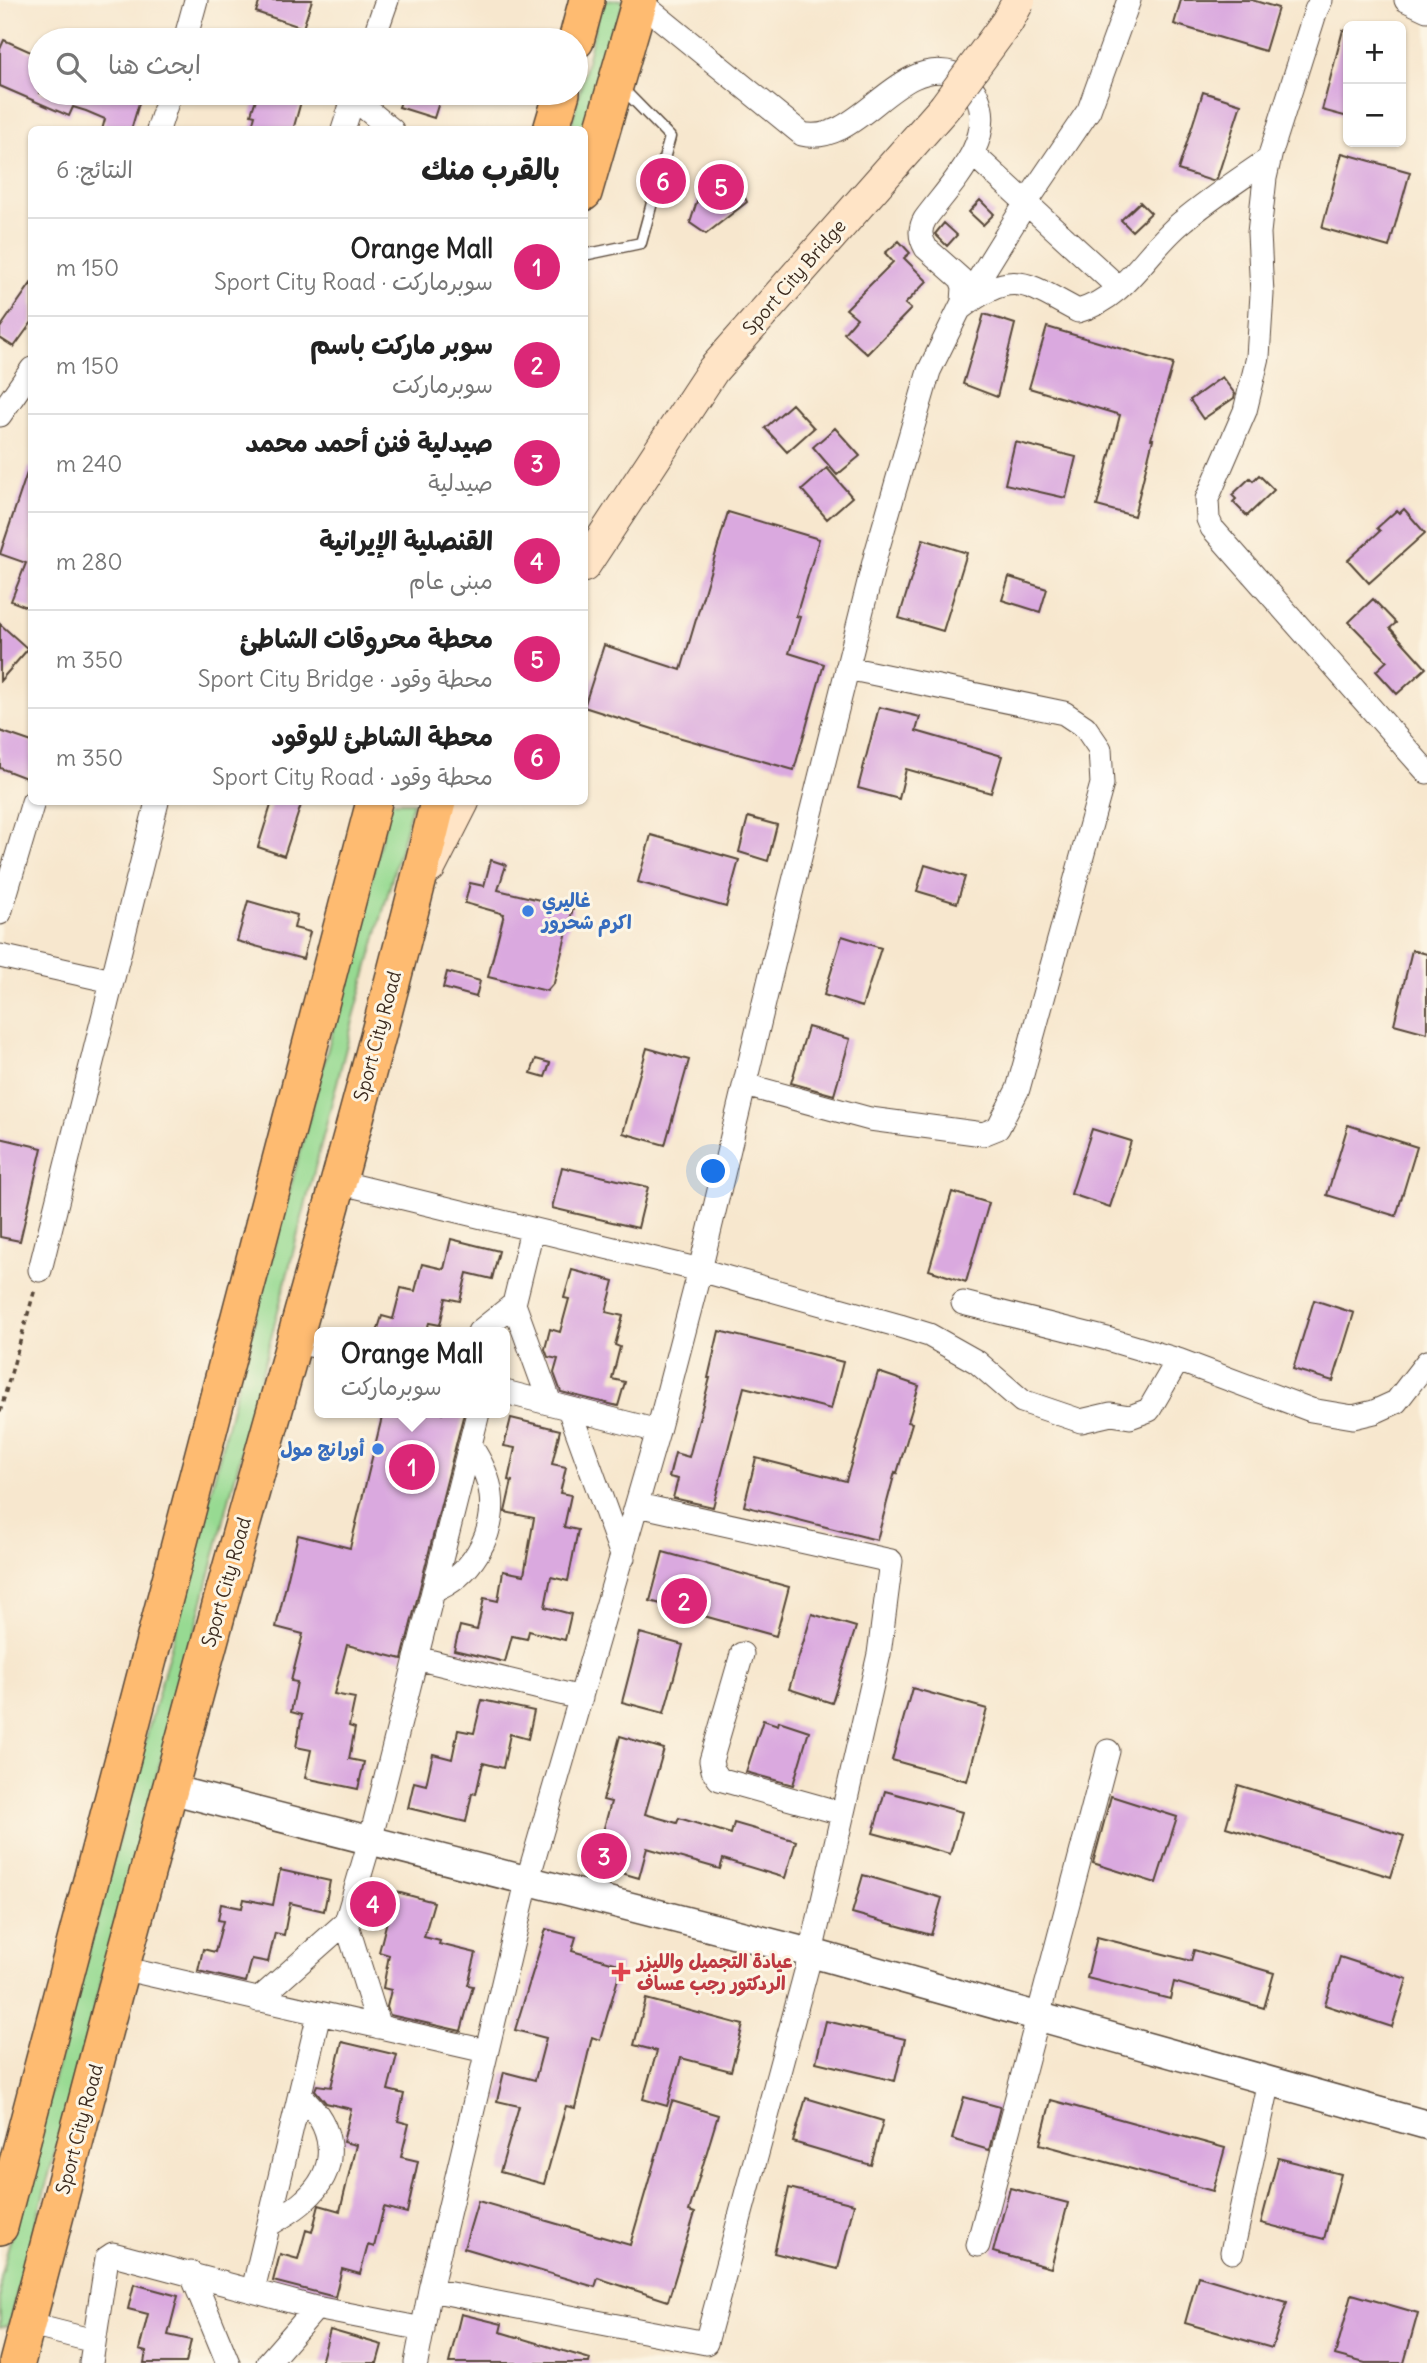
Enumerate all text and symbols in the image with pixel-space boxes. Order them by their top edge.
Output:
map controls [1343,21,1406,147]
button: + [1343,21,1406,84]
search box [28,28,588,105]
icon: search [52,48,90,86]
text: ابحث هنا [108,48,201,81]
button: − [1343,84,1406,147]
text: بالقرب منك [421,150,560,188]
text: النتائج: 6 [56,155,133,184]
pin: 6 [640,155,686,207]
pin: 5 [698,161,744,213]
street label: Sport City Bridge [737,214,851,340]
text: Orange Mall [351,232,493,265]
text: 150 m [56,253,119,282]
text: 1 [532,253,542,282]
text: سوبرماركت · Sport City Road [214,267,493,296]
text: سوبر ماركت باسم [310,328,493,361]
text: 150 m [56,351,119,380]
text: 2 [531,351,543,380]
text: سوبرماركت [392,370,493,399]
text: صيدلية فنن أحمد محمد [245,426,493,459]
text: 240 m [56,449,122,478]
text: 3 [530,449,544,478]
text: صيدلية [428,468,493,497]
text: القنصلية الإيرانية [319,524,493,557]
text: 280 m [56,547,123,576]
text: 4 [530,547,544,576]
text: مبنى عام [409,566,493,595]
text: محطة محروقات الشاطئ [240,622,493,655]
text: 350 m [56,645,123,674]
text: 5 [530,645,544,674]
text: محطة وقود · Sport City Bridge [198,664,493,693]
text: محطة الشاطئ للوقود [271,720,493,753]
text: 350 m [56,743,123,772]
text: 6 [530,743,544,772]
text: محطة وقود · Sport City Road [212,762,493,791]
place label: غاليري اكرم شحرور [540,888,632,937]
marker: غاليري اكرم شحرور [520,903,536,919]
street label: Sport City Road [348,968,406,1104]
your location [696,1154,730,1188]
popup [314,1327,510,1418]
text: Orange Mall [341,1337,483,1370]
text: سوبرماركت [341,1372,442,1401]
place label: أورانج مول [280,1437,365,1462]
marker: أورانج مول [370,1441,386,1457]
pin: 1 [389,1441,435,1493]
street label: Sport City Road [196,1514,256,1650]
pin: 2 [661,1575,707,1627]
pin: 3 [581,1830,627,1882]
pin: 4 [350,1878,396,1930]
place label: عيادة التجميل والليزر الردكتور رجب عساف [635,1949,792,1997]
marker: عيادة التجميل والليزر الردكتور رجب عساف [611,1962,631,1982]
street label: Sport City Road [50,2061,108,2197]

